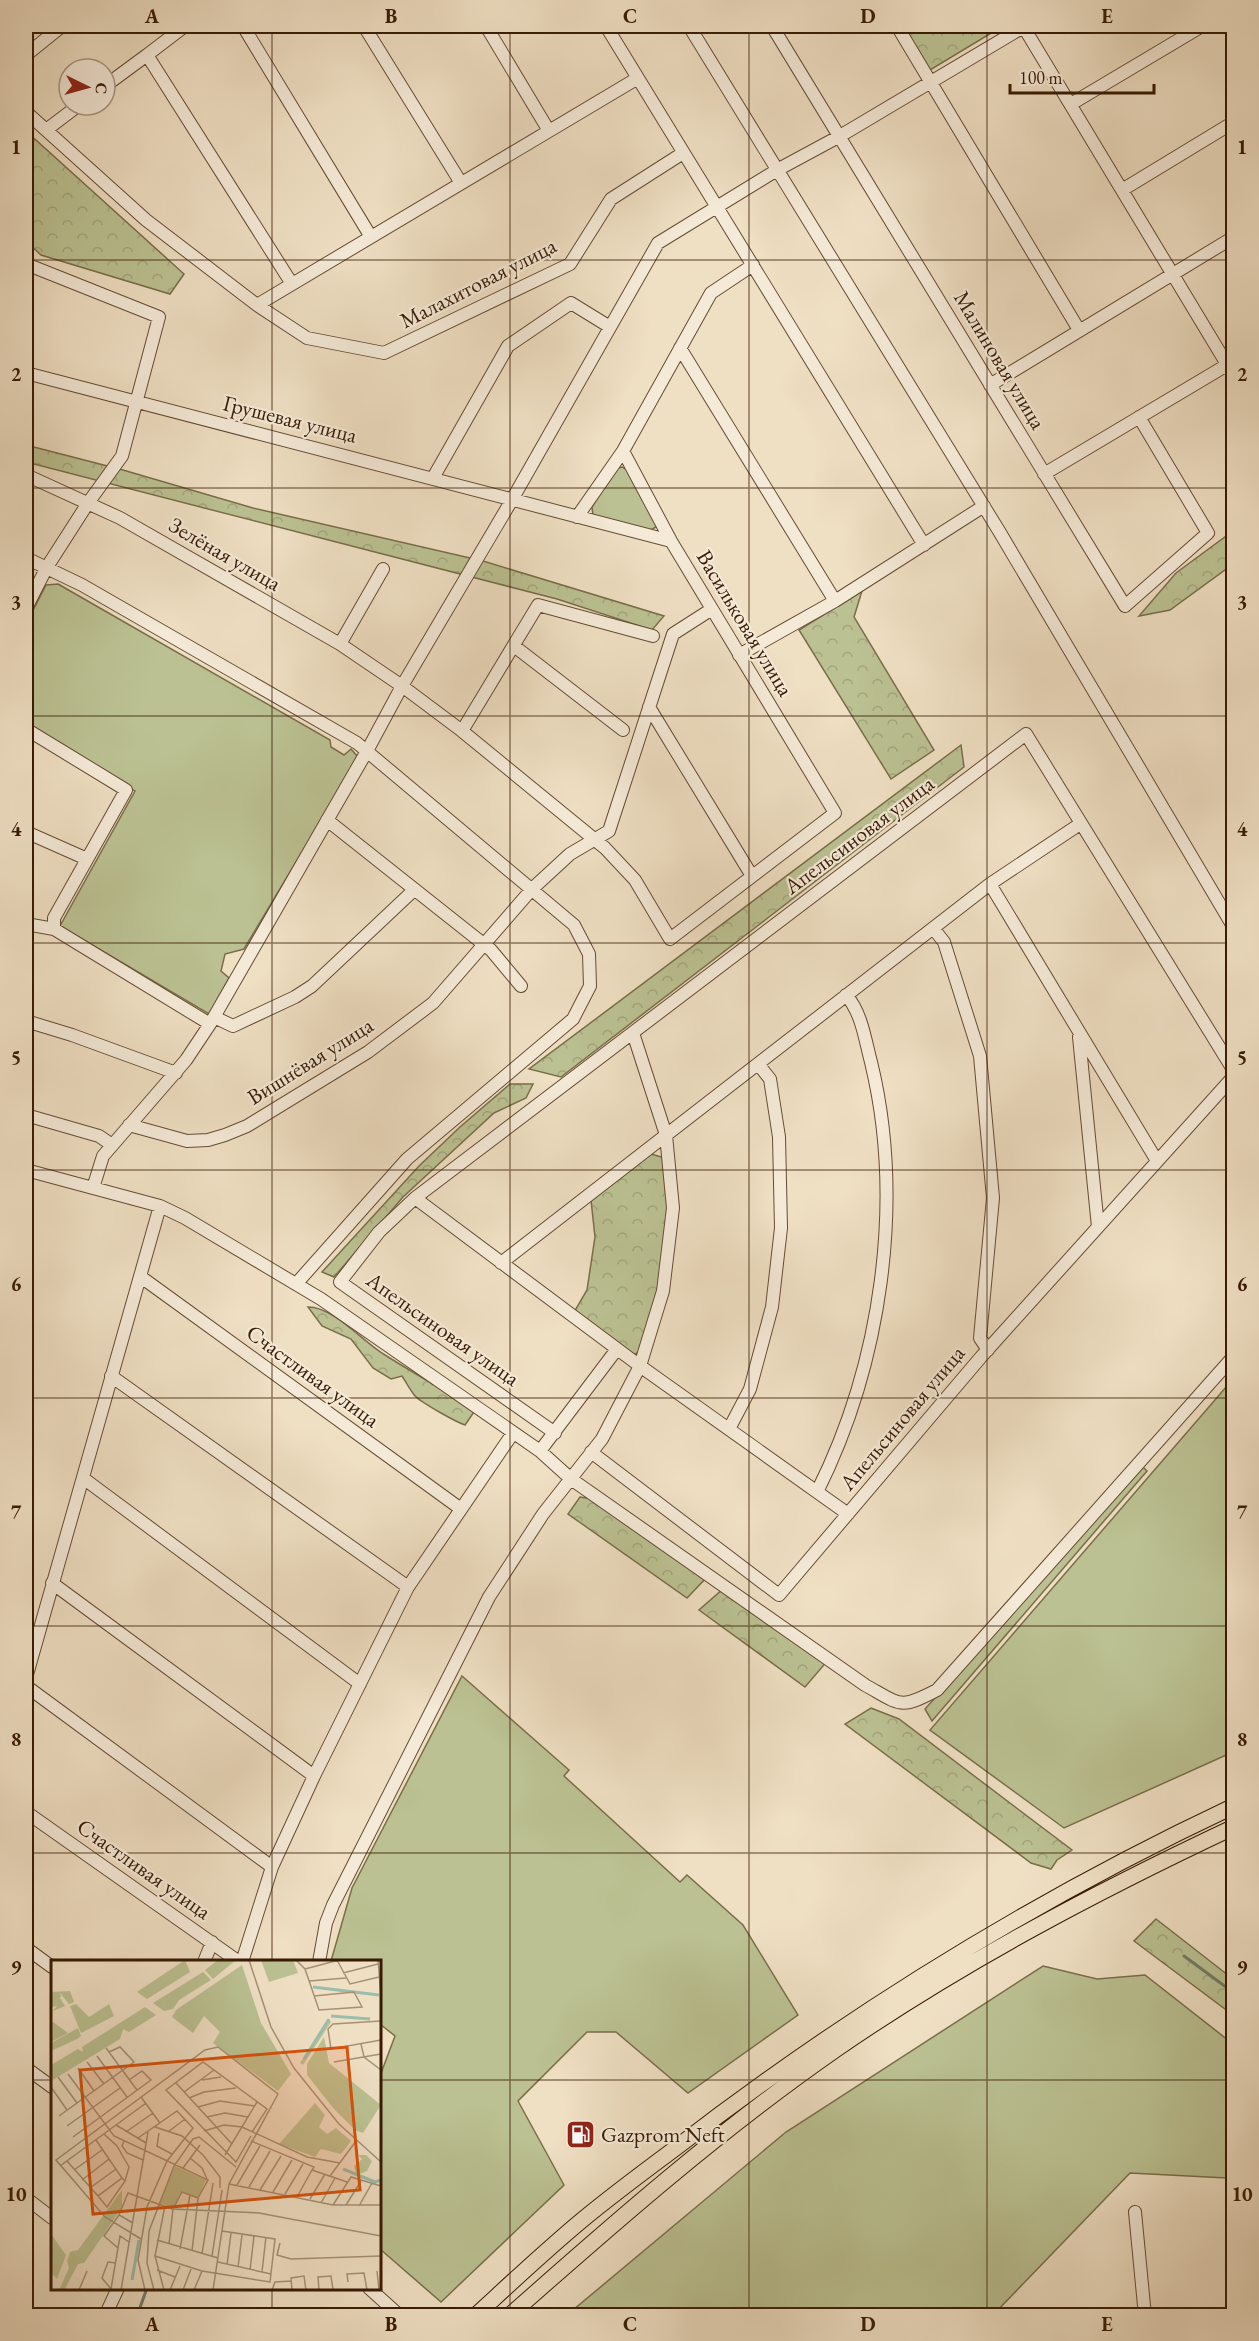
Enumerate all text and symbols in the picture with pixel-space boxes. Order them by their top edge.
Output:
text: A [144,3,160,29]
text: B [385,3,397,29]
text: C [623,3,637,29]
text: D [860,3,876,29]
text: E [1101,3,1113,29]
north arrow [57,57,117,117]
scale bar [1010,57,1154,95]
text: 100 m [1019,66,1063,89]
text: С [90,82,112,95]
text: 1 [11,134,21,160]
text: 1 [1237,134,1247,160]
street label: Малахитовая улица [395,231,562,335]
street label: Малиновая улица [947,285,1053,435]
text: 2 [11,361,22,387]
text: 2 [1237,361,1248,387]
street label: Грушевая улица [220,388,360,450]
street label: Зелёная улица [164,510,286,598]
street label: Васильковая улица [690,544,800,702]
text: 3 [11,589,21,615]
text: 3 [1237,589,1247,615]
street label: Апельсиновая улица [777,769,940,902]
text: 4 [11,816,22,842]
text: 4 [1237,816,1248,842]
street label: Вишнёвая улица [241,1011,379,1111]
text: 5 [11,1044,21,1070]
text: 5 [1237,1044,1247,1070]
street label: Апельсиновая улица [360,1265,525,1393]
text: 6 [11,1271,22,1297]
text: 6 [1237,1271,1248,1297]
street label: Счастливая улица [241,1318,385,1434]
street label: Апельсиновая улица [832,1339,971,1497]
text: 7 [11,1499,22,1525]
text: 7 [1237,1499,1248,1525]
text: 8 [11,1726,21,1752]
text: 8 [1237,1726,1247,1752]
street label: Счастливая улица [71,1812,217,1926]
text: 9 [11,1954,22,1980]
text: 9 [1237,1954,1248,1980]
inset map [51,1960,381,2290]
fuel station icon: Gazprom Neft [564,2118,596,2150]
place label: Gazprom Neft [601,2120,725,2149]
text: 10 [5,2181,27,2207]
text: 10 [1231,2181,1253,2207]
text: A [144,2311,160,2337]
text: B [385,2311,397,2337]
text: C [623,2311,637,2337]
text: D [860,2311,876,2337]
text: E [1101,2311,1113,2337]

